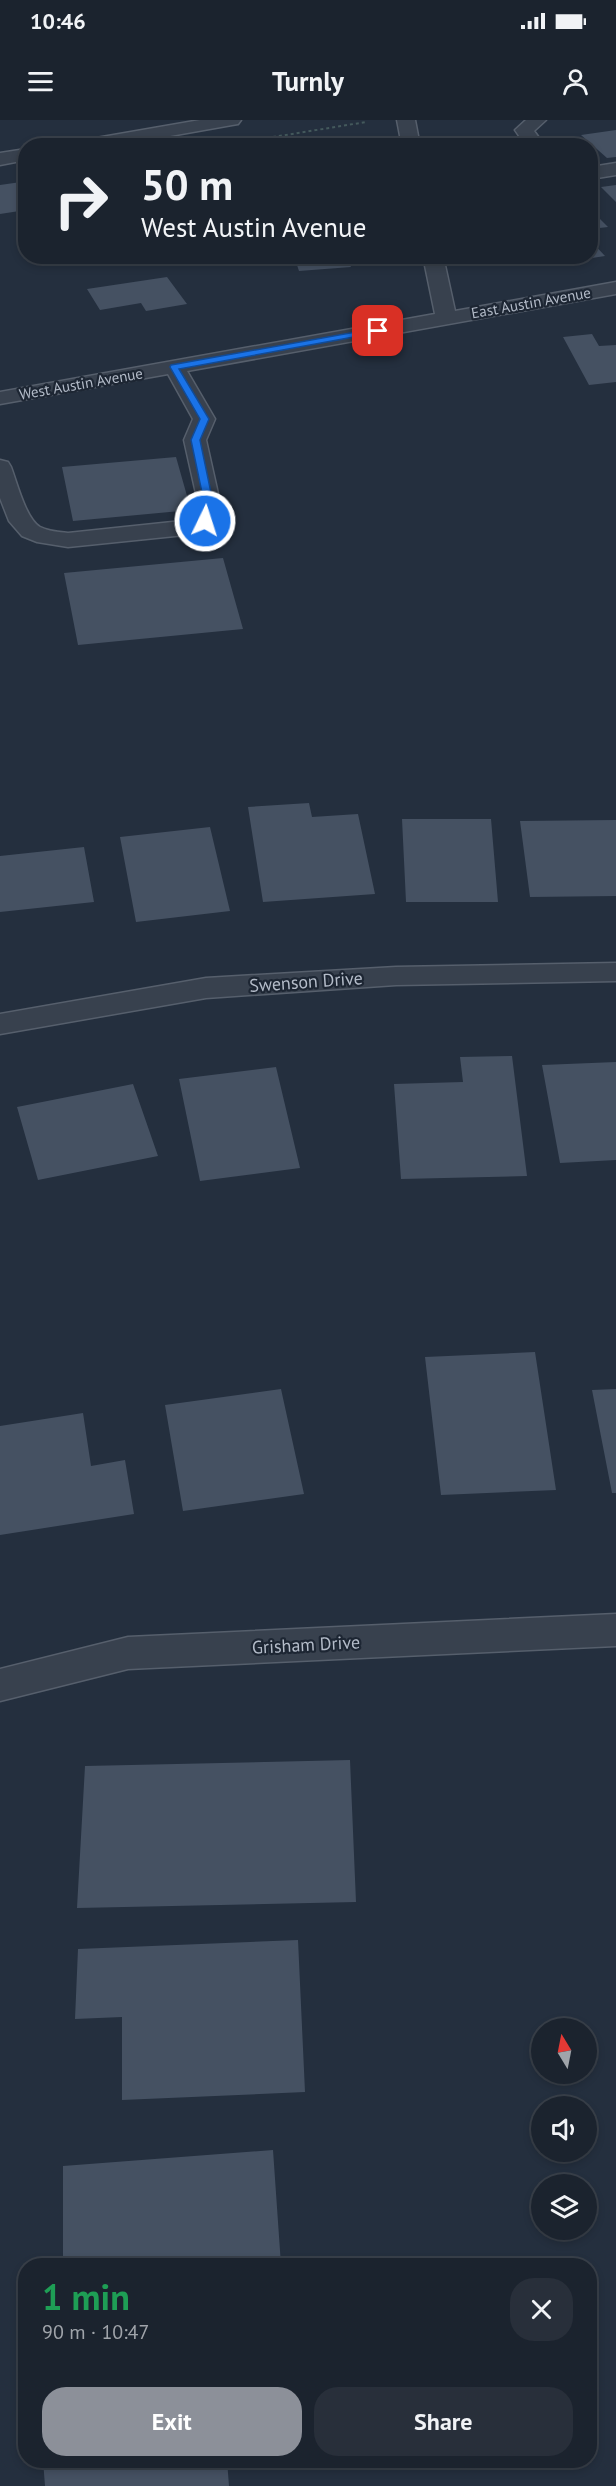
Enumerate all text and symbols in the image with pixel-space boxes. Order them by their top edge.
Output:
text: 10:46 [30,7,86,35]
text: Turnly [272,64,344,98]
icon: menu [24,65,57,98]
icon: person [559,65,592,98]
text: 50 m [141,157,233,212]
icon: right [42,162,120,240]
text: West Austin Avenue [141,210,366,244]
street label: East Austin Avenue [470,283,592,322]
pin [352,305,403,356]
icon: arrive [361,314,394,347]
street label: West Austin Avenue [18,363,144,404]
position arrow [173,489,237,553]
street label: Swenson Drive [248,966,364,997]
street label: Grisham Drive [251,1630,361,1659]
north arrow [531,2018,597,2084]
map controls [531,2018,597,2240]
button: sound [531,2096,597,2162]
button: layers [531,2174,597,2240]
text: 1 min [42,2273,130,2320]
button: close [510,2278,573,2341]
text: 90 m · 10:47 [42,2319,149,2345]
button: Exit [42,2387,302,2456]
button: Share [314,2387,573,2456]

